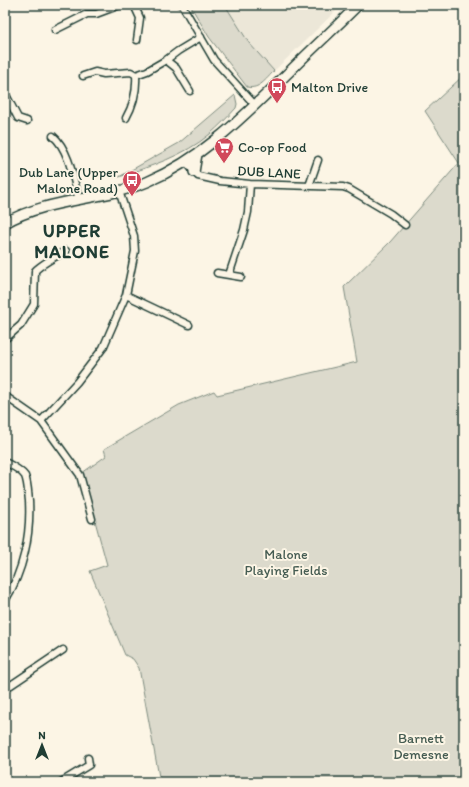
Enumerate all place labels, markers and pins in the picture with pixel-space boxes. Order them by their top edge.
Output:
bus stop icon: Malton Drive [266,76,288,104]
place label: Malton Drive [291,79,369,96]
supermarket icon: Co-op Food [213,136,235,164]
place label: Co-op Food [238,139,307,156]
place label: Dub Lane (Upper Malone Road) [19,164,119,197]
bus stop icon: Dub Lane (Upper Malone Road) [121,169,143,197]

